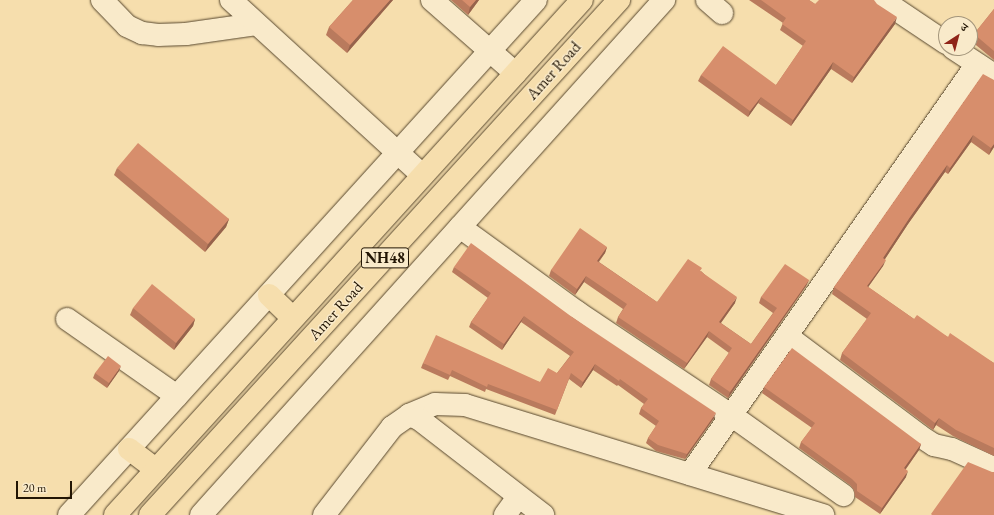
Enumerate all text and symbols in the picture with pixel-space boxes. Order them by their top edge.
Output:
north arrow [938,16,978,56]
text: उ [958,20,971,34]
street label: Amer Road [523,38,585,104]
road number: NH48 [360,245,410,271]
street label: Amer Road [305,278,367,344]
scale bar [18,473,74,499]
text: 20 m [23,480,46,496]

